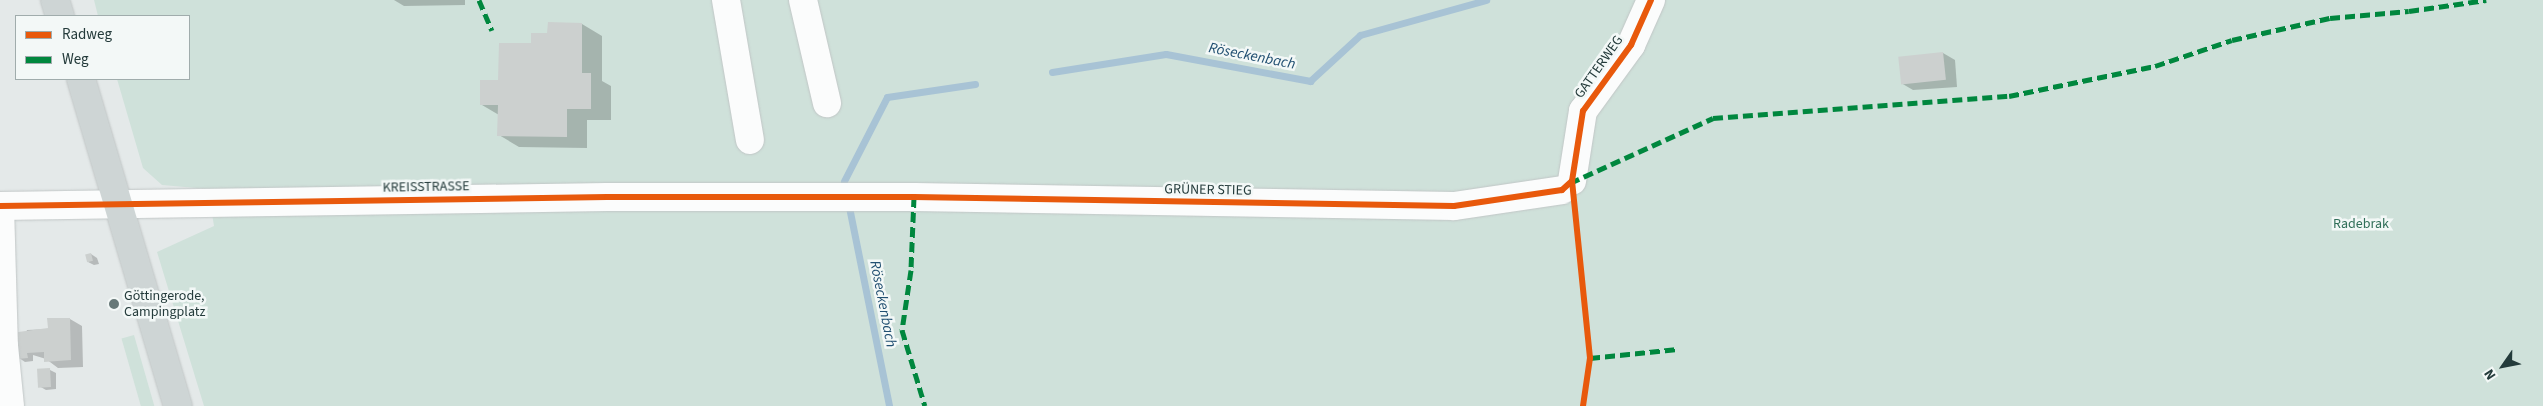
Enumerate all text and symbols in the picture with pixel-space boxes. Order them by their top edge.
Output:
legend [15,15,190,80]
text: Radweg [62,24,112,45]
street label: GATTERWEG [1571,32,1627,102]
water label: Röseckenbach [1207,39,1297,73]
text: Weg [62,49,89,70]
street label: KREISSTRASSE [382,178,470,196]
street label: GRÜNER STIEG [1164,181,1252,199]
park label: Radebrak [2333,216,2389,232]
water label: Röseckenbach [866,259,900,349]
place label: Göttingerode, Campingplatz [124,288,205,321]
marker: Göttingerode, Campingplatz [108,298,120,310]
north arrow [2478,341,2528,391]
text: N [2479,365,2501,384]

